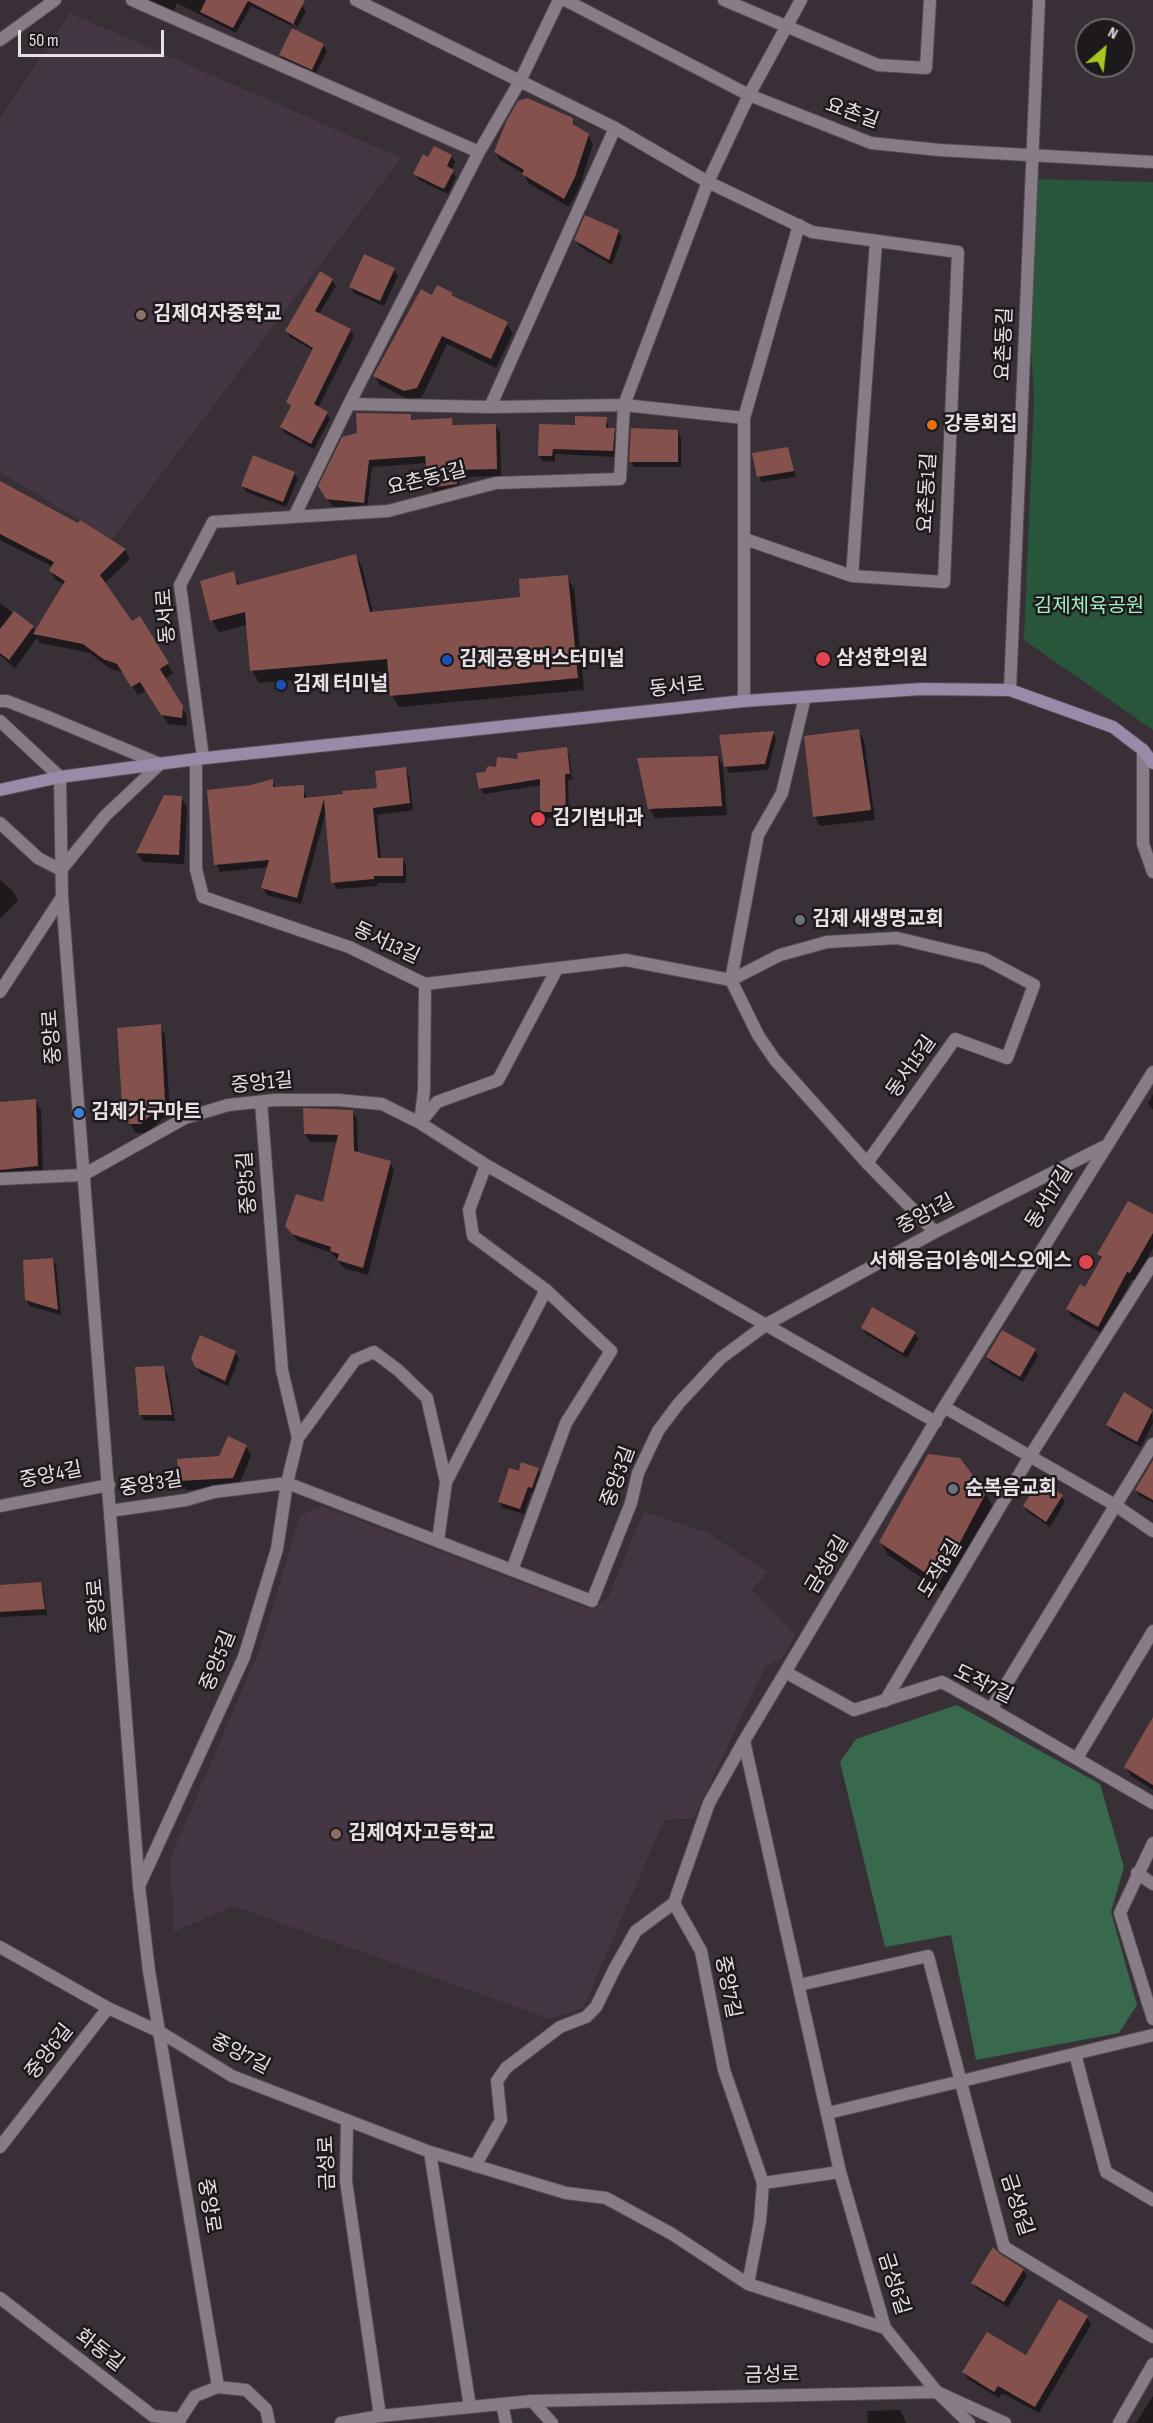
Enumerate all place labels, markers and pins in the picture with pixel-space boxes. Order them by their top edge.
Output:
place label: 김제여자중학교 [153,303,282,327]
marker: 김제여자중학교 [134,308,148,322]
place label: 강릉회집 [944,413,1018,437]
marker: 강릉회집 [925,418,939,432]
place label: 삼성한의원 [836,647,928,671]
place label: 김제공용버스터미널 [459,648,625,672]
marker: 삼성한의원 [814,650,832,668]
marker: 김제공용버스터미널 [440,653,454,667]
place label: 김제 터미널 [293,673,388,697]
marker: 김제 터미널 [274,678,288,692]
place label: 김기범내과 [552,807,644,831]
marker: 김기범내과 [529,810,547,828]
place label: 김제 새생명교회 [812,908,944,932]
marker: 김제 새생명교회 [793,913,807,927]
place label: 김제가구마트 [91,1101,201,1125]
marker: 김제가구마트 [72,1106,86,1120]
place label: 서해응급이송에스오에스 [870,1250,1072,1274]
marker: 서해응급이송에스오에스 [1077,1253,1095,1271]
place label: 순복음교회 [965,1477,1057,1501]
marker: 순복음교회 [946,1482,960,1496]
place label: 김제여자고등학교 [348,1822,495,1846]
marker: 김제여자고등학교 [329,1827,343,1841]

